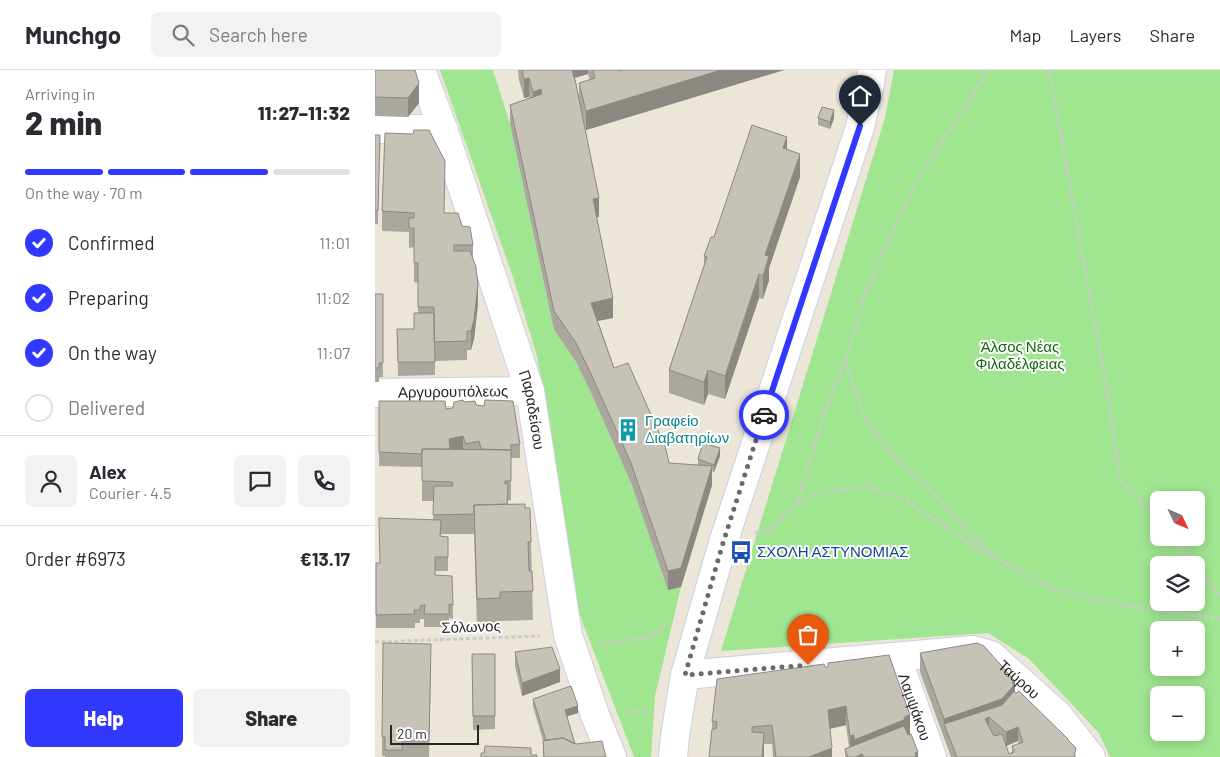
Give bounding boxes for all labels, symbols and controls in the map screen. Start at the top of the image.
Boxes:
search box [151,12,501,57]
text: Munchgo [25,20,121,49]
icon: search [169,21,197,49]
text: Search here [209,23,308,46]
text: Map [1009,24,1041,46]
text: Layers [1069,24,1122,46]
text: Share [1150,24,1195,46]
pin [839,75,881,126]
icon: home [846,82,874,110]
text: Arriving in [25,84,95,103]
text: 11:27–11:32 [258,101,350,124]
text: 2 min [25,103,102,141]
text: On the way · 70 m [25,183,142,202]
icon: check [25,229,53,257]
text: Confirmed [68,231,155,254]
text: 11:01 [319,233,350,252]
icon: check [25,284,53,312]
text: Preparing [68,286,149,309]
text: 11:02 [316,288,350,307]
park label: Άλσος Νέας Φιλαδέλφειας [975,337,1065,372]
icon: check [25,339,53,367]
text: On the way [68,341,157,364]
text: 11:07 [317,343,350,362]
street label: Παραδείσου [516,367,549,451]
street label: Αργυρουπόλεως [398,381,508,401]
courier [739,390,789,440]
text: Delivered [68,396,145,419]
icon: car [750,401,778,429]
place label: Γραφείο Διαβατηρίων [645,411,729,446]
building icon: Γραφείο Διαβατηρίων [615,417,641,443]
button: person [25,455,77,507]
button: chat [234,455,286,507]
button: phone [298,455,350,507]
text: Alex [89,460,127,483]
text: Courier · 4.5 [89,483,172,502]
north arrow [1150,491,1205,546]
map controls [1150,491,1205,741]
bus stop icon: ΣΧΟΛΗ ΑΣΤΥΝΟΜΙΑΣ [728,539,754,565]
place label: ΣΧΟΛΗ ΑΣΤΥΝΟΜΙΑΣ [757,542,908,560]
text: Order #6973 [25,547,126,570]
text: €13.17 [300,547,350,570]
button: layers [1150,556,1205,611]
pin [787,614,829,665]
street label: Σόλωνος [441,616,501,636]
icon: bag [794,621,822,649]
button: + [1150,621,1205,676]
street label: Ταύρου [995,656,1044,702]
street label: Λαμψάκου [895,671,935,743]
button: − [1150,686,1205,741]
button: Help [25,689,183,747]
button: Share [193,689,350,747]
scale bar [390,722,479,745]
text: 20 m [397,725,427,742]

